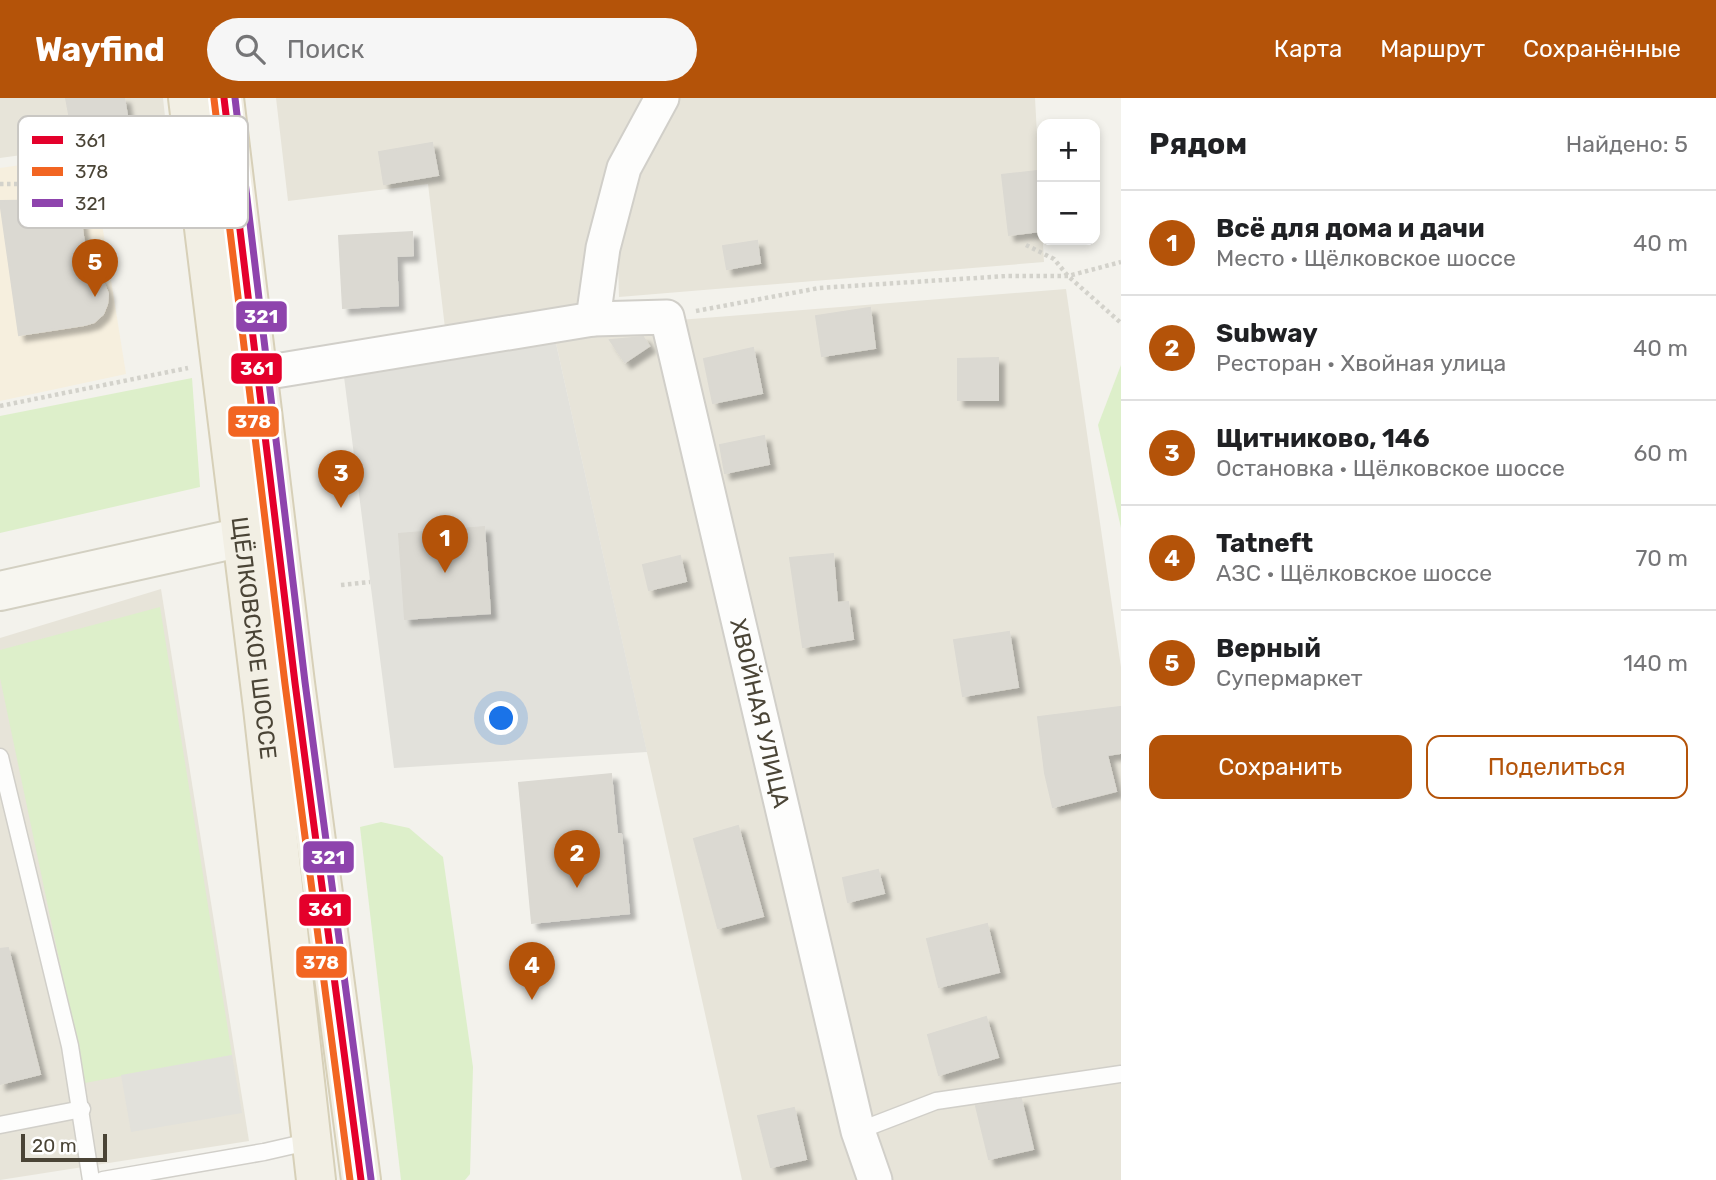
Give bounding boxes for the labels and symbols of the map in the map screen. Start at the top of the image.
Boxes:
legend [18,116,248,228]
text: 361 [75,129,106,152]
text: 378 [75,160,108,183]
text: 321 [75,192,106,215]
pin: 5 [72,239,118,297]
line badge: 321 [235,300,288,333]
text: 321 [244,305,278,328]
line badge: 361 [230,352,283,385]
text: 361 [240,357,274,380]
line badge: 378 [227,405,280,438]
text: 378 [235,410,271,433]
pin: 3 [318,450,364,508]
street label: ЩЁЛКОВСКОЕ ШОССЕ [226,515,283,761]
pin: 1 [422,515,468,573]
street label: ХВОЙНАЯ УЛИЦА [724,616,796,811]
your location [484,701,518,735]
pin: 2 [554,830,600,888]
line badge: 321 [302,840,355,874]
text: 321 [311,846,345,869]
line badge: 361 [298,893,352,927]
text: 361 [308,898,342,921]
pin: 4 [509,942,555,1000]
line badge: 378 [295,945,348,979]
text: 378 [303,951,339,974]
scale bar [21,1131,107,1163]

